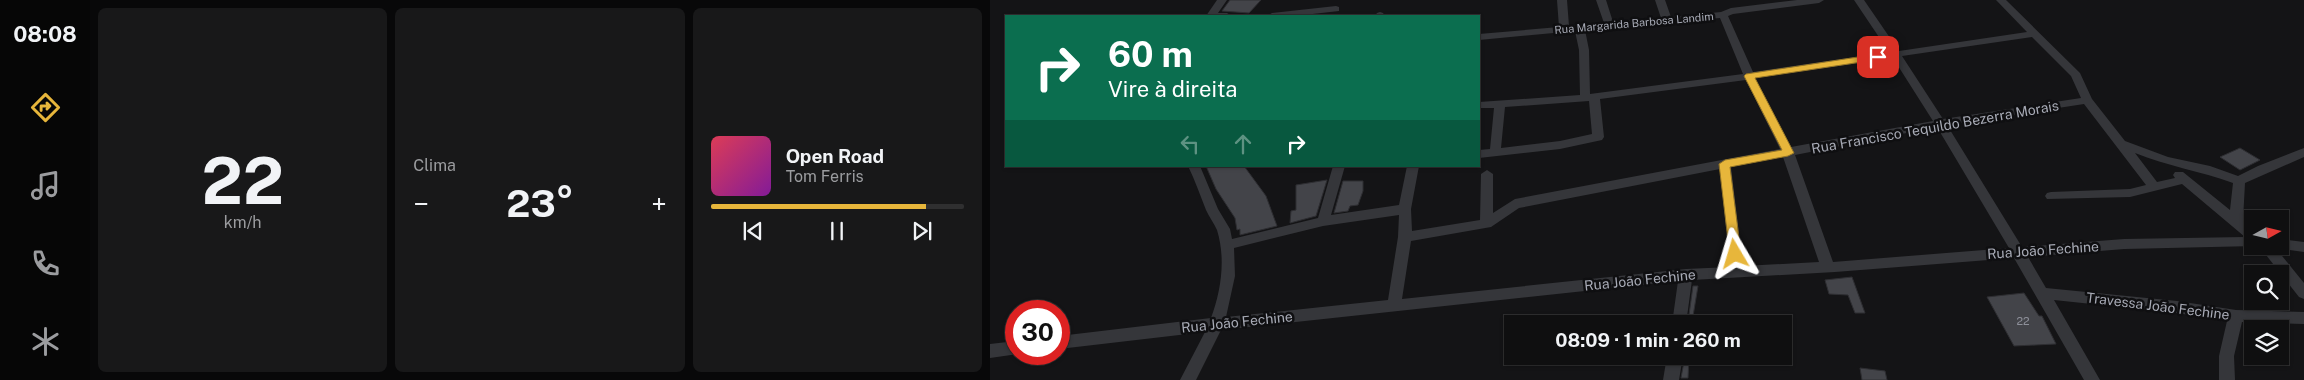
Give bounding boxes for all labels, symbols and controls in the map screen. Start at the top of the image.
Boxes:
street label: Rua Margarida Barbosa Landim [1554,10,1714,36]
text: 08:08 [13,21,77,47]
text: 60 m [1108,34,1193,75]
icon: right [1025,35,1090,100]
pin [1857,36,1899,78]
icon: arrive [1864,43,1892,71]
text: Vire à direita [1108,76,1238,102]
icon: directions [28,90,63,125]
street label: Rua Francisco Tequildo Bezerra Morais [1810,97,2060,157]
icon: left [1176,130,1204,158]
icon: ahead [1229,130,1257,158]
icon: right [1282,130,1310,158]
text: 22 [201,142,284,219]
text: Open Road [786,145,884,167]
text: Clima [413,156,456,175]
text: Tom Ferris [786,167,864,186]
icon: music [28,168,63,203]
text: 23° [506,181,574,226]
text: − [413,187,429,220]
text: + [651,187,667,220]
north arrow [2244,210,2289,255]
map controls [2244,210,2289,365]
text: km/h [224,213,261,232]
icon: previous [739,217,767,245]
icon: pause [823,217,851,245]
icon: next [908,217,936,245]
position arrow [1708,227,1760,279]
street label: Rua João Fechine [1987,238,2100,262]
icon: phone [28,246,63,281]
button: search [2244,265,2289,310]
street label: Rua João Fechine [1583,266,1697,294]
street label: Travessa João Fechine [2085,289,2231,323]
speed limit sign: 30 [1005,300,1070,365]
street label: Rua João Fechine [1180,308,1294,336]
house number: 22 [2016,315,2030,327]
button: layers [2244,320,2289,365]
icon: climate [28,324,63,359]
text: 08:09 · 1 min · 260 m [1555,329,1741,351]

